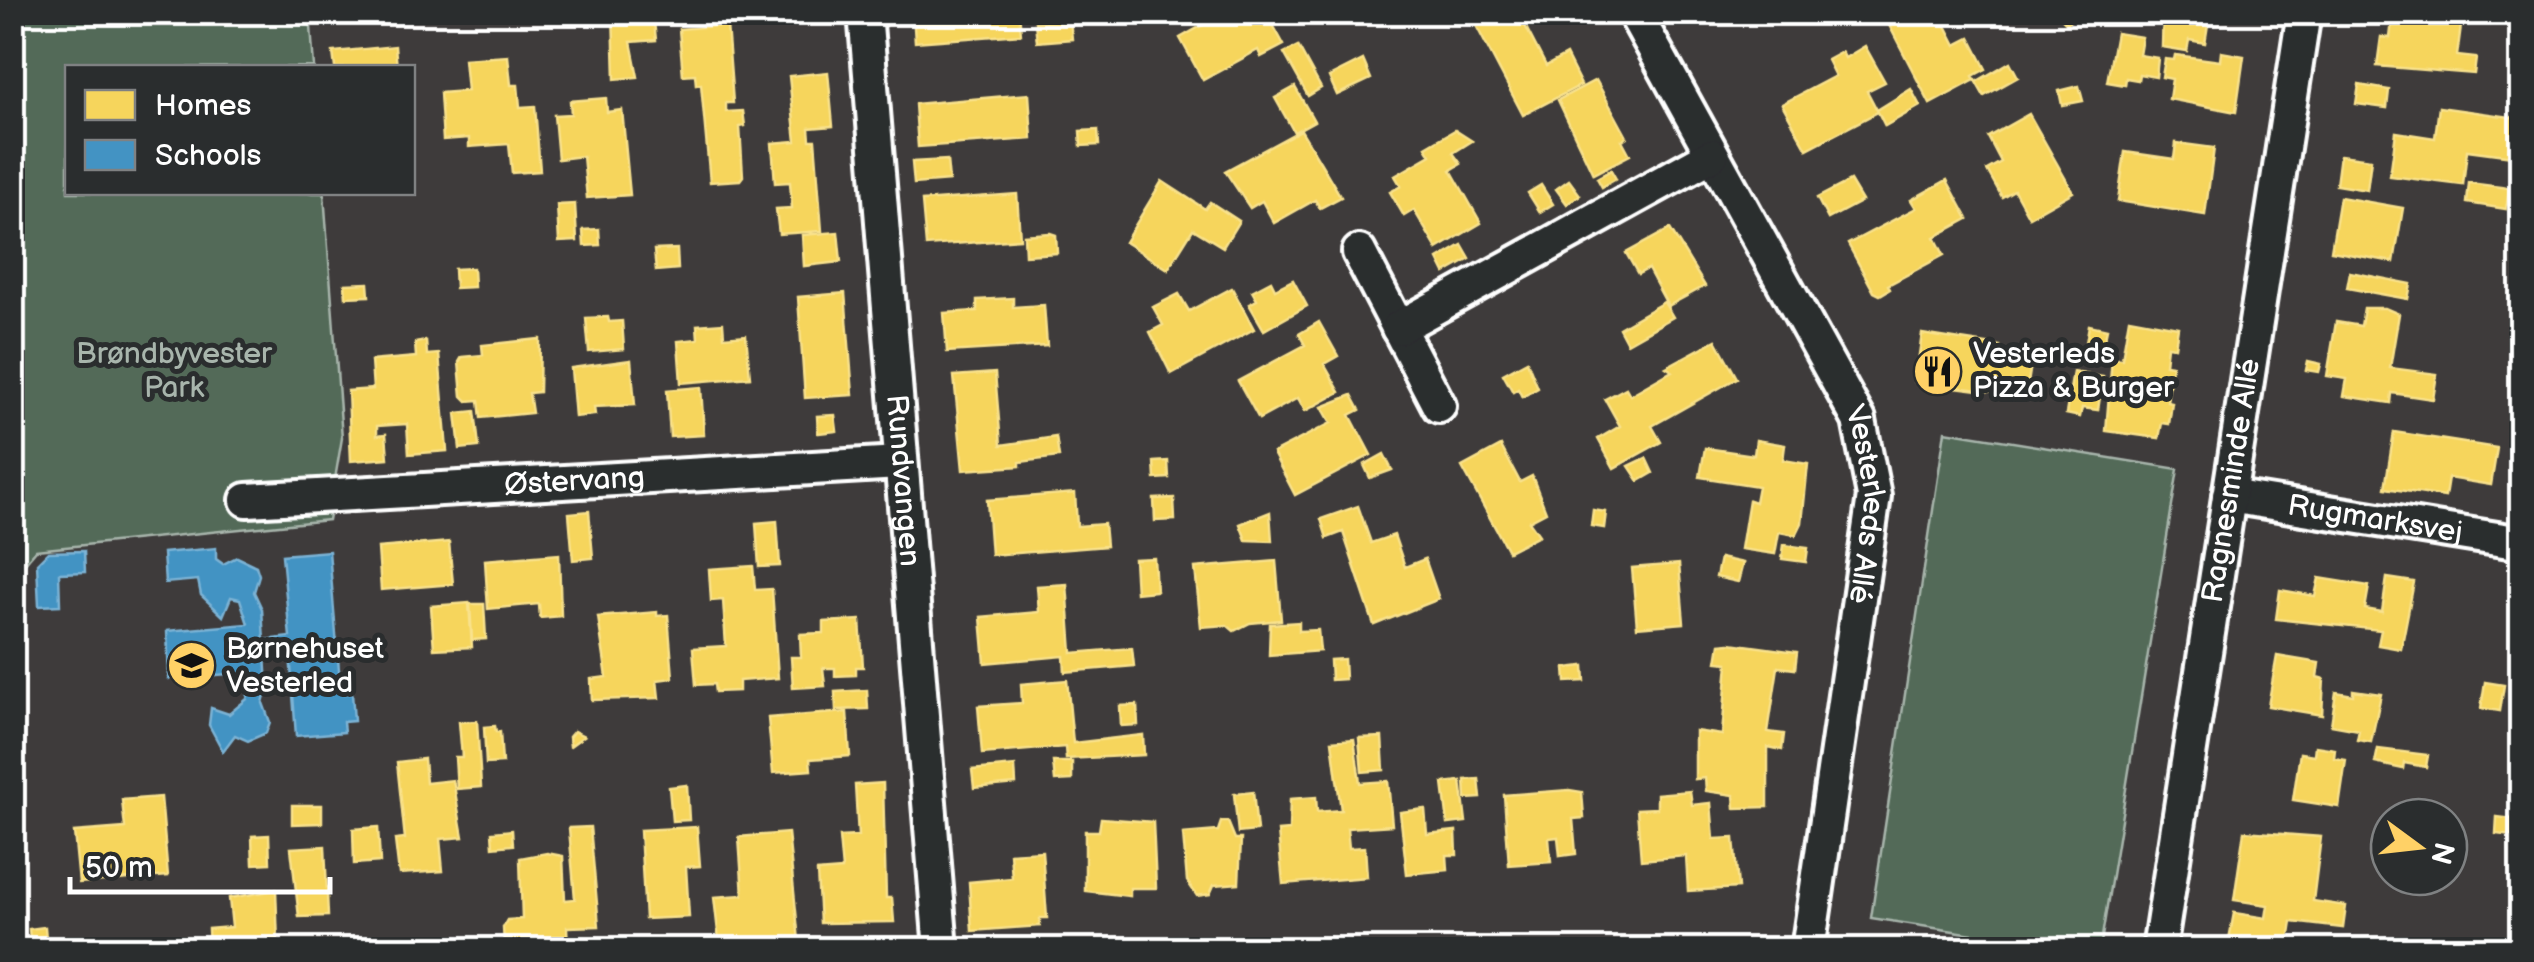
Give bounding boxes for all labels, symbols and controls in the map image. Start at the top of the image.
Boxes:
legend [65,65,415,195]
text: Homes [155,88,252,124]
text: Schools [155,138,261,174]
park label: Brøndbyvester Park [76,336,273,406]
place label: Vesterleds Pizza & Burger [1973,336,2175,406]
restaurant icon: Vesterleds Pizza & Burger [1912,345,1964,397]
street label: Ragnesminde Allé [2195,356,2268,605]
street label: Rundvangen [878,393,928,568]
street label: Vesterleds Allé [1837,399,1892,606]
street label: Østervang [503,459,646,503]
street label: Rugmarksvej [2285,488,2465,551]
place label: Børnehuset Vesterled [226,631,384,701]
school or university icon: Børnehuset Vesterled [165,640,217,692]
north arrow [2369,797,2469,897]
scale bar [70,832,330,894]
text: N [2423,839,2460,868]
text: 50 m [85,850,153,886]

